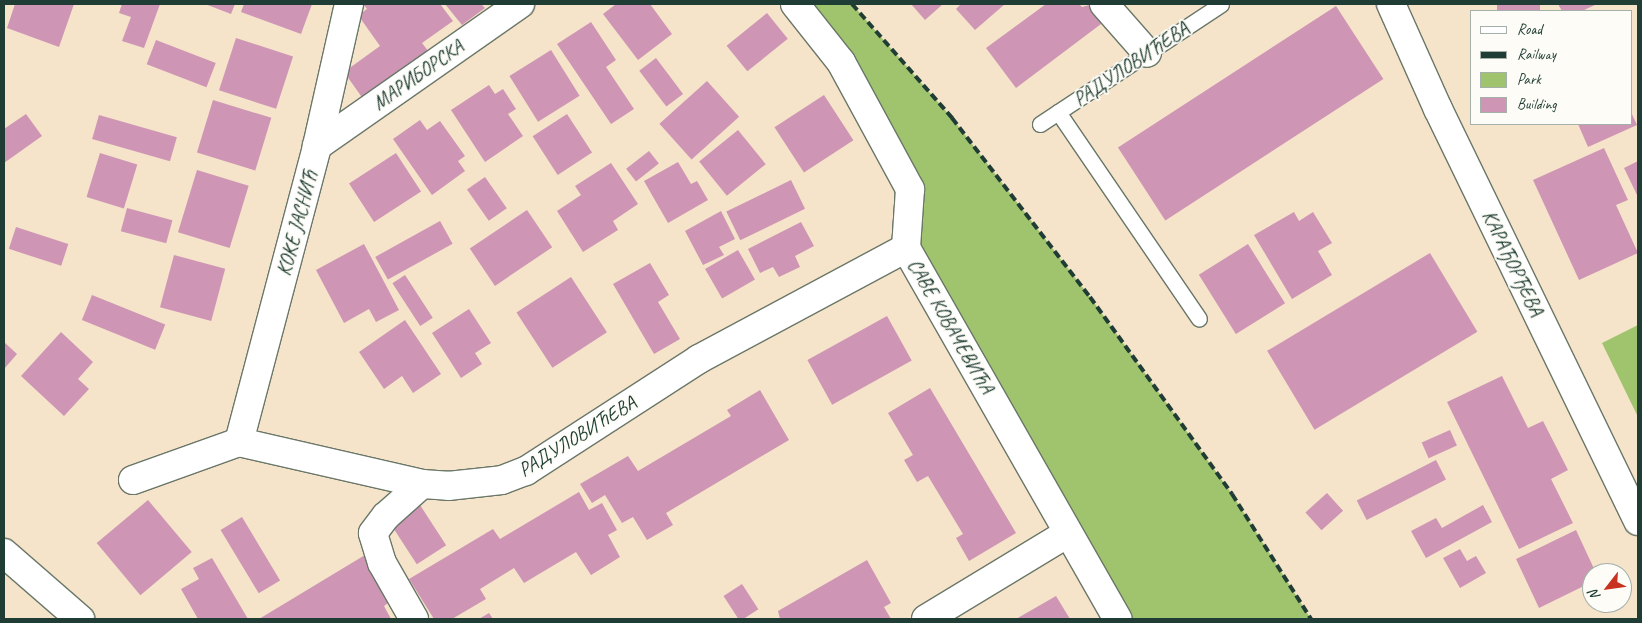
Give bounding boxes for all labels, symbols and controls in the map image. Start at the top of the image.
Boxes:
legend [1470,10,1632,125]
street label: РАДУЛОВИЋЕВА [1069,17,1193,111]
text: Road [1517,20,1542,39]
street label: МАРИБОРСКА [368,35,468,115]
text: Railway [1517,45,1556,64]
text: Park [1517,70,1541,89]
text: Building [1517,95,1556,114]
street label: КОКЕ ЈАСНИЋ [271,168,323,278]
street label: КАРАЂОРЂЕВА [1477,206,1549,320]
street label: САВЕ КОВАЧЕВИЋА [903,254,999,398]
street label: РАДУЛОВИЋЕВА [514,390,640,482]
north arrow [1582,563,1632,613]
text: N [1585,587,1604,603]

